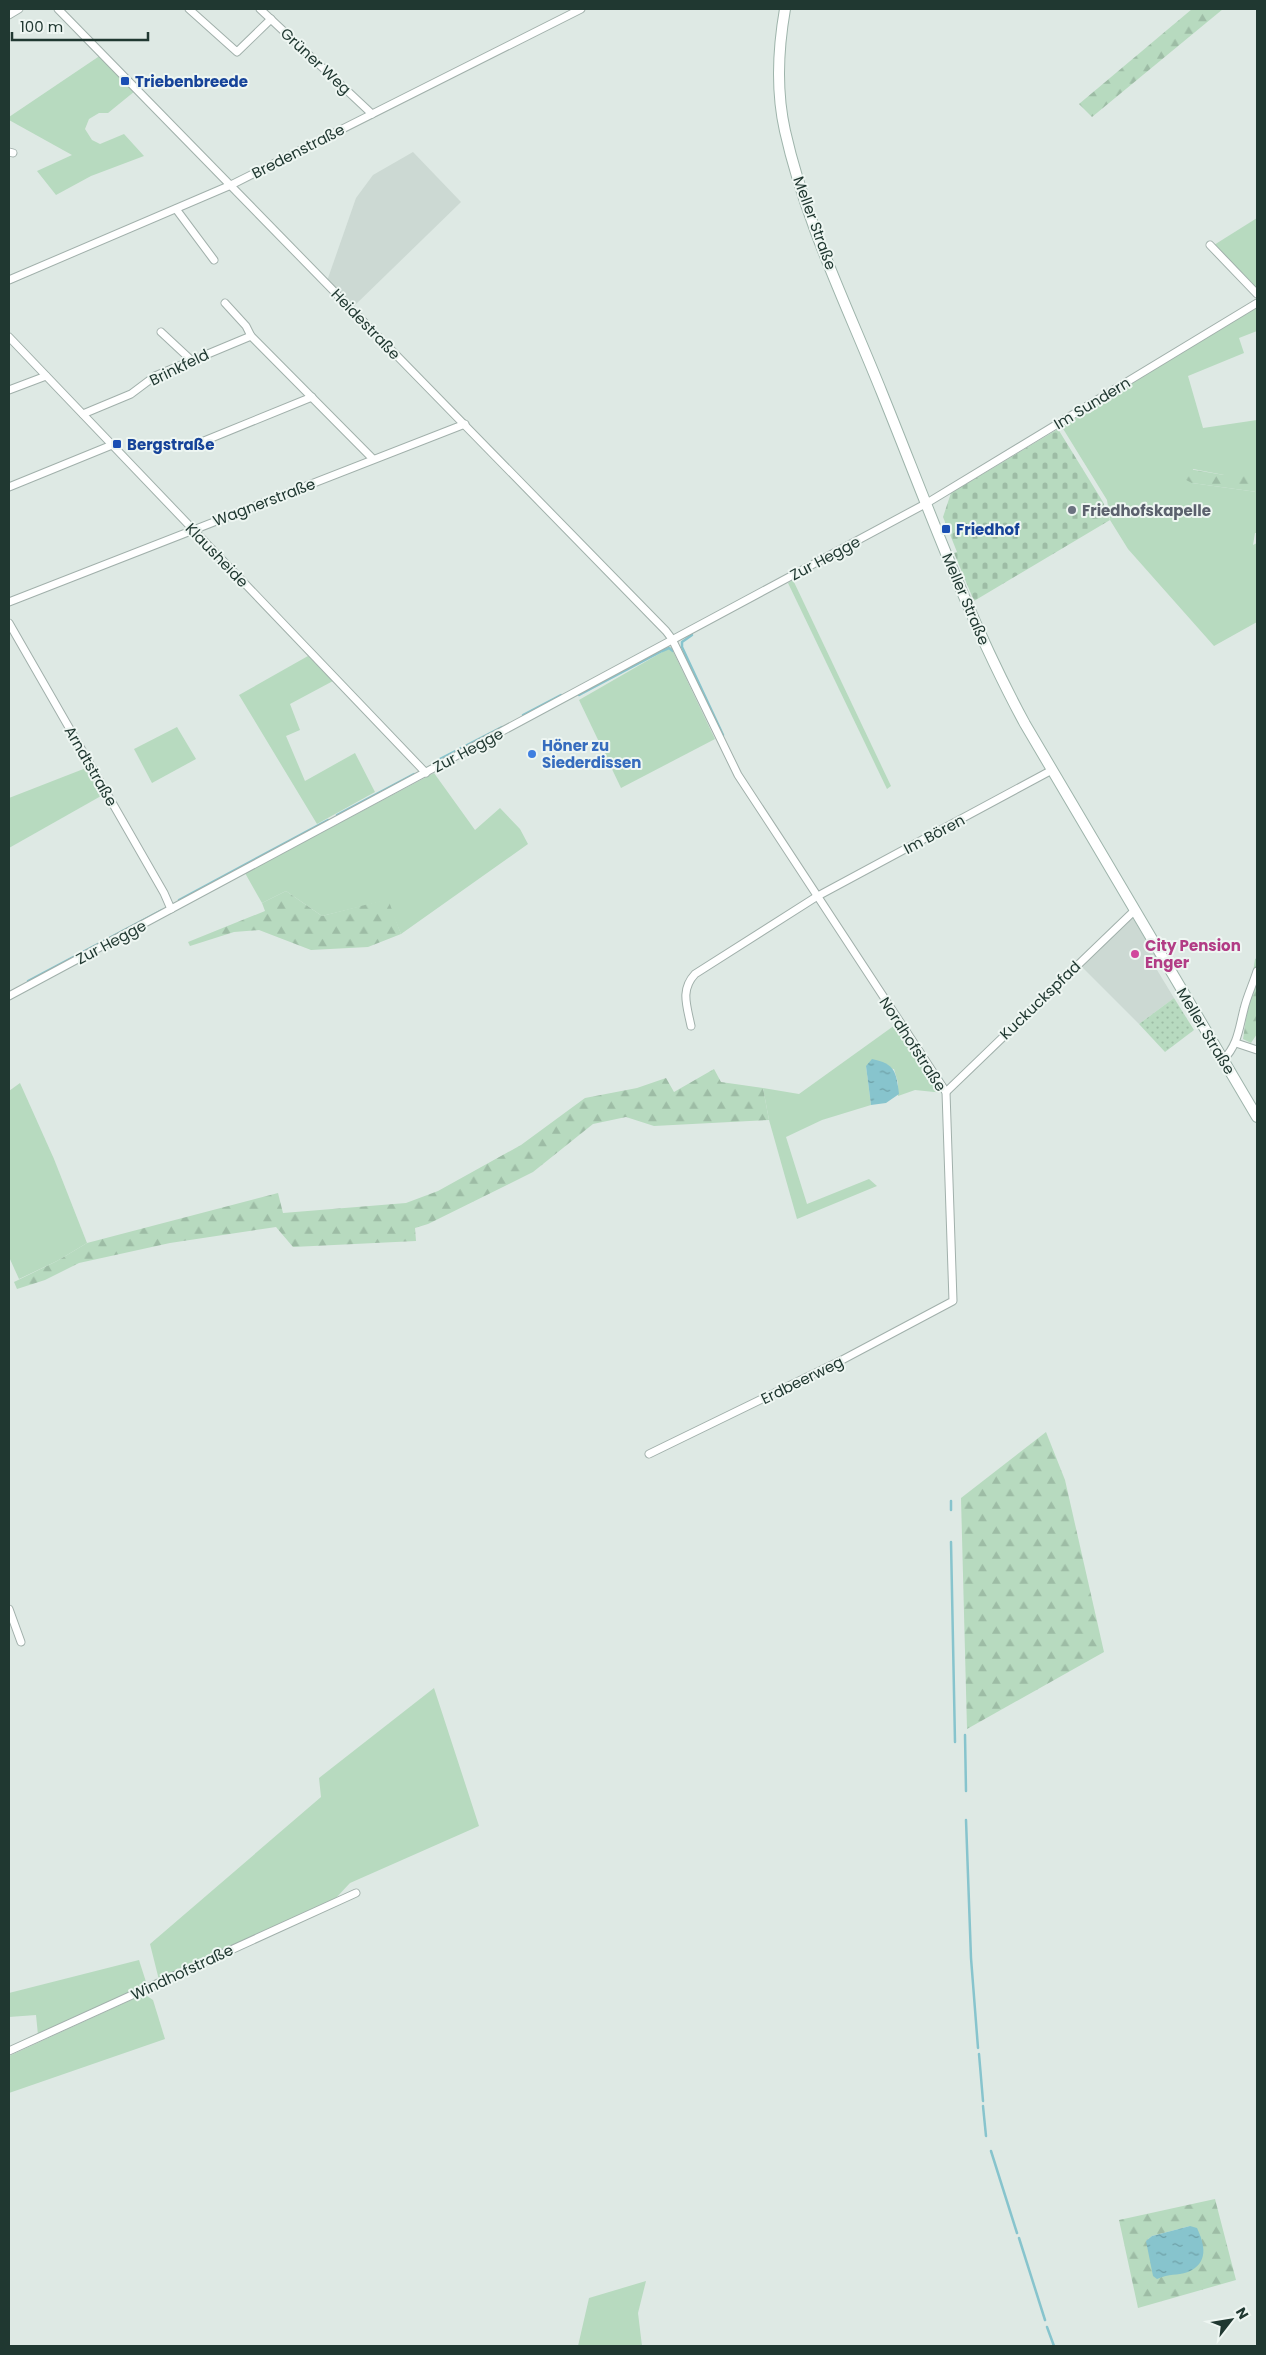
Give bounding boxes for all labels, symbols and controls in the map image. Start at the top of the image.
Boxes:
scale bar [12,10,149,42]
text: 100 m [20,16,63,37]
street label: Grüner Weg [276,23,356,99]
place label: Triebenbreede [135,71,248,92]
marker: Triebenbreede [119,75,131,87]
street label: Bredenstraße [248,119,348,183]
street label: Meller Straße [788,173,842,273]
street label: Heidestraße [327,284,405,364]
street label: Brinkfeld [146,344,212,390]
street label: Im Sundern [1050,372,1134,434]
place label: Bergstraße [127,434,214,455]
marker: Bergstraße [111,438,123,450]
street label: Wagnerstraße [210,473,318,531]
place label: Friedhofskapelle [1082,500,1211,521]
marker: Friedhofskapelle [1066,504,1078,516]
street label: Klausheide [181,518,253,592]
place label: Friedhof [956,519,1020,540]
marker: Friedhof [940,523,952,535]
street label: Zur Hegge [786,531,864,585]
street label: Meller Straße [937,550,995,648]
street label: Arndtstraße [60,722,122,810]
street label: Zur Hegge [429,723,507,777]
place label: Höner zu Siederdissen [542,735,641,773]
marker: Höner zu Siederdissen [526,748,538,760]
street label: Im Bören [900,809,968,859]
street label: Zur Hegge [72,915,150,969]
place label: City Pension Enger [1145,935,1241,973]
marker: City Pension Enger [1129,948,1141,960]
street label: Kuckuckspfad [995,956,1085,1044]
street label: Meller Straße [1172,984,1240,1078]
street label: Nordhofstraße [875,993,951,1095]
street label: Erdbeerweg [757,1351,847,1409]
street label: Windhofstraße [127,1939,237,2005]
north arrow [1206,2295,1256,2345]
text: N [1231,2304,1253,2323]

